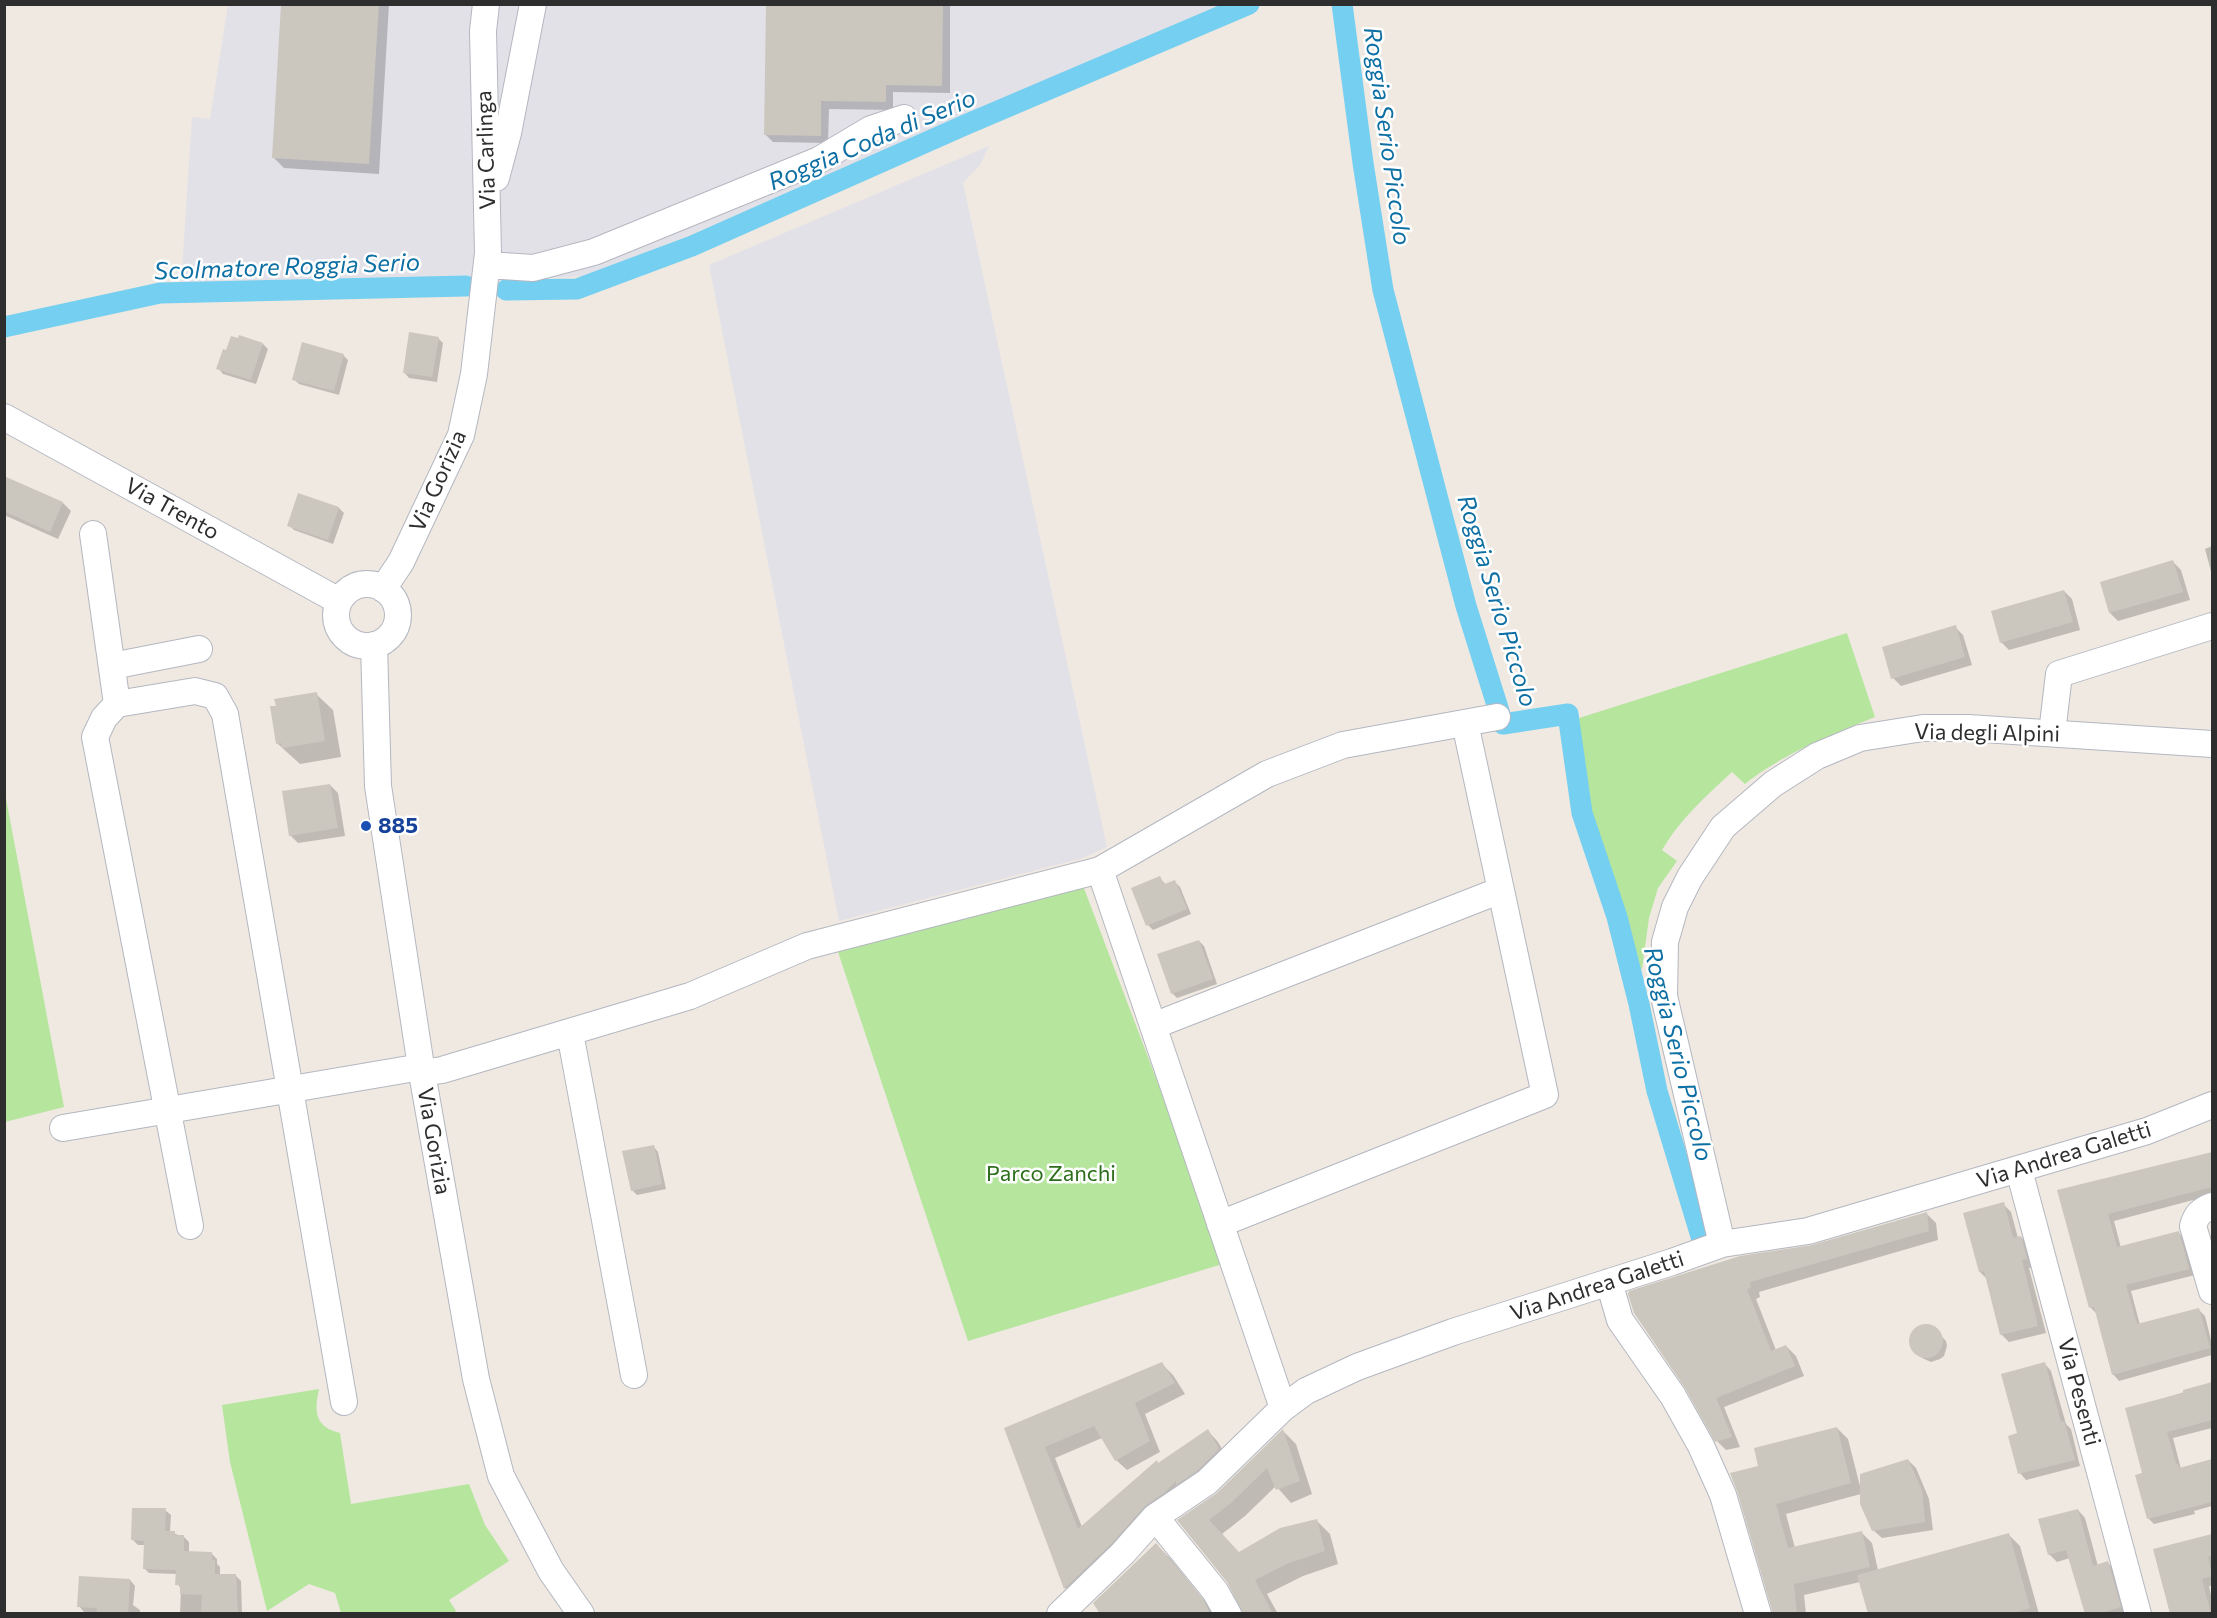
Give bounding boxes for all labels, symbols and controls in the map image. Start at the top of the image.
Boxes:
water label: Roggia Serio Piccolo [1357,25,1417,247]
water label: Roggia Coda di Serio [764,83,980,197]
street label: Via Carlinga [471,90,501,210]
water label: Scolmatore Roggia Serio [154,248,420,286]
street label: Via Gorizia [404,426,472,536]
street label: Via Trento [120,472,224,546]
water label: Roggia Serio Piccolo [1451,492,1543,710]
street label: Via degli Alpini [1914,719,2060,747]
place label: 885 [378,813,418,839]
marker: 885 [359,819,373,833]
water label: Roggia Serio Piccolo [1637,944,1719,1164]
street label: Via Gorizia [412,1085,456,1197]
street label: Via Andrea Galetti [1974,1116,2154,1194]
park label: Parco Zanchi [986,1161,1116,1187]
street label: Via Andrea Galetti [1507,1245,1687,1327]
street label: Via Pesenti [2052,1335,2106,1449]

